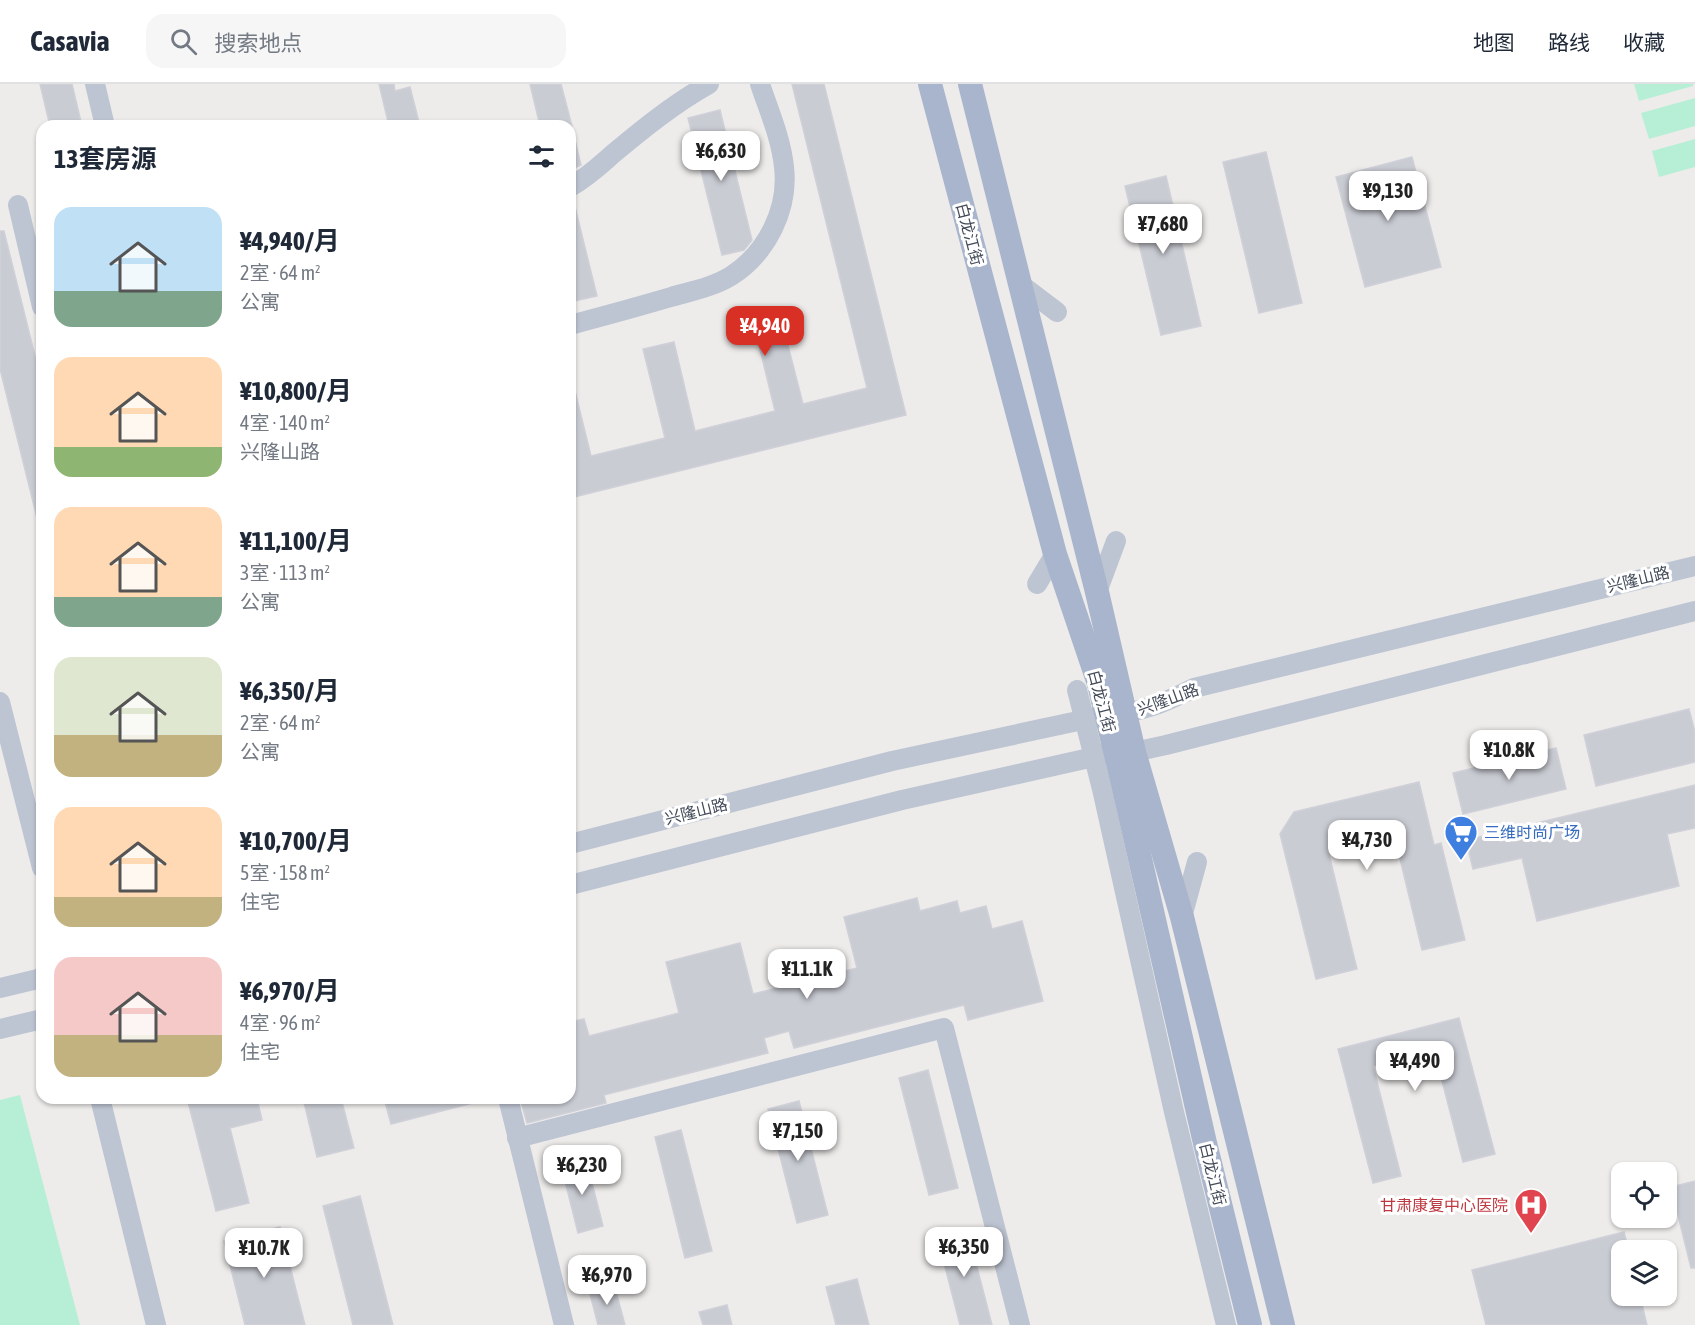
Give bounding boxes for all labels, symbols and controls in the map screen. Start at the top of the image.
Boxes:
search box [146,14,566,68]
text: Casavia [30,25,110,57]
icon: search [167,25,200,58]
text: 搜索地点 [215,30,303,56]
text: 地图 [1473,30,1515,54]
text: 路线 [1548,30,1590,54]
text: 收藏 [1623,30,1665,54]
pin: ¥6,630 [672,131,770,182]
text: ¥6,630 [696,139,746,162]
icon: filters [525,140,558,173]
text: 13套房源 [54,144,156,174]
pin: ¥9,130 [1339,171,1437,222]
text: ¥9,130 [1363,179,1413,202]
street label: 白龙江街 [953,201,987,267]
pin: ¥7,680 [1114,204,1212,255]
text: ¥7,680 [1138,212,1188,235]
text: ¥4,940/月 [240,226,340,256]
icon: home [102,231,174,303]
text: 2室 · 64 m² [240,261,321,284]
text: 公寓 [240,290,280,313]
pin: ¥4,940 [716,306,814,357]
text: ¥4,940 [740,314,790,337]
text: ¥10,800/月 [240,376,352,406]
icon: home [102,381,174,453]
text: 4室 · 140 m² [240,411,330,434]
text: 兴隆山路 [240,440,320,463]
text: ¥11,100/月 [240,526,352,556]
icon: home [102,531,174,603]
text: 3室 · 113 m² [240,561,330,584]
street label: 兴隆山路 [1605,563,1671,595]
text: 公寓 [240,590,280,613]
street label: 白龙江街 [1085,668,1119,734]
text: ¥6,350/月 [240,676,340,706]
street label: 兴隆山路 [1135,680,1201,718]
icon: home [102,681,174,753]
text: 2室 · 64 m² [240,711,321,734]
pin: ¥10.8K [1460,730,1558,781]
text: ¥10.8K [1484,738,1534,761]
text: 公寓 [240,740,280,763]
street label: 兴隆山路 [663,795,729,827]
supermarket icon: 三维时尚广场 [1443,814,1479,861]
pin: ¥4,730 [1318,820,1416,871]
place label: 三维时尚广场 [1484,823,1580,841]
text: ¥10,700/月 [240,826,352,856]
text: ¥4,730 [1342,828,1392,851]
icon: home [102,831,174,903]
text: 5室 · 158 m² [240,861,330,884]
text: 住宅 [240,890,280,913]
pin: ¥11.1K [758,949,856,1000]
text: ¥11.1K [782,957,832,980]
text: ¥6,970/月 [240,976,340,1006]
icon: home [102,981,174,1053]
text: 4室 · 96 m² [240,1011,321,1034]
text: 住宅 [240,1040,280,1063]
pin: ¥4,490 [1366,1041,1464,1092]
text: ¥4,490 [1390,1049,1440,1072]
pin: ¥7,150 [749,1111,847,1162]
text: ¥7,150 [773,1119,823,1142]
street label: 白龙江街 [1197,1141,1229,1207]
pin: ¥6,230 [533,1145,631,1196]
text: ¥6,230 [557,1153,607,1176]
map controls [1611,1162,1677,1306]
button: locate [1611,1162,1677,1228]
hospital icon: 甘肃康复中心医院 [1513,1187,1549,1234]
place label: 甘肃康复中心医院 [1380,1196,1508,1214]
pin: ¥6,350 [915,1227,1013,1278]
pin: ¥10.7K [215,1228,313,1279]
text: ¥6,350 [939,1235,989,1258]
text: ¥10.7K [239,1236,289,1259]
button: layers [1611,1240,1677,1306]
pin: ¥6,970 [558,1255,656,1306]
text: ¥6,970 [582,1263,632,1286]

